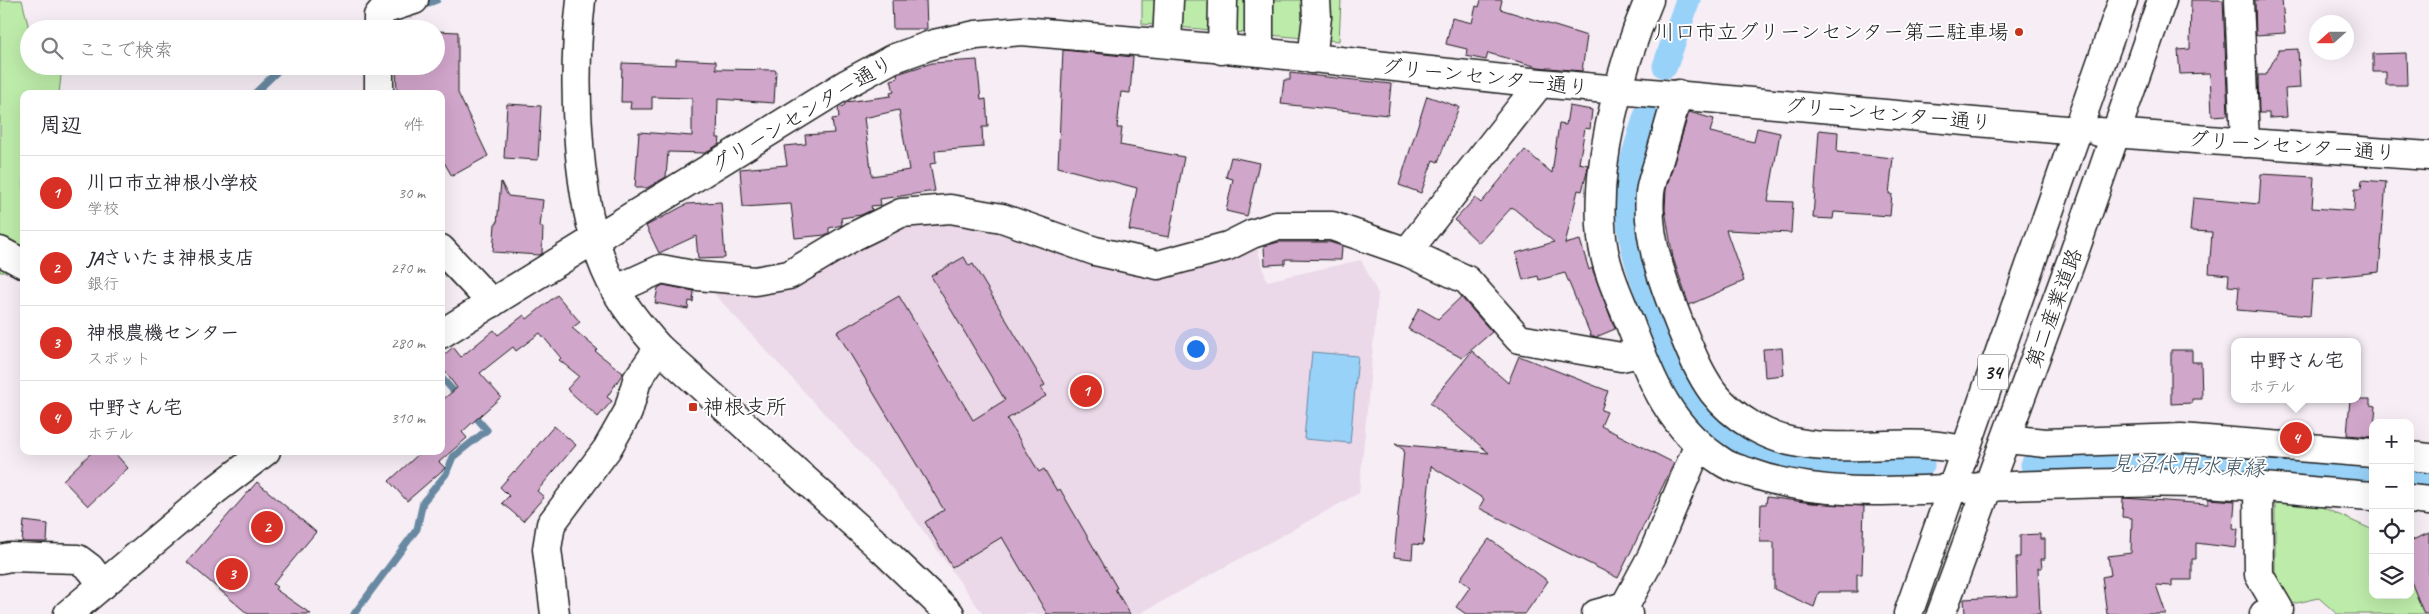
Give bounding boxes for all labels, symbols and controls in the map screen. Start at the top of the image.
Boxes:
north arrow [2309,15,2354,60]
place label: 川口市立グリーンセンター第二駐車場 [1654,19,2009,45]
search box [20,20,445,75]
marker: 川口市立グリーンセンター第二駐車場 [2013,26,2025,38]
icon: search [38,34,66,62]
text: ここで検索 [78,38,173,62]
street label: グリーンセンター通り [706,49,898,179]
street label: グリーンセンター通り [1380,53,1590,101]
street label: グリーンセンター通り [1783,92,1993,136]
text: 周辺 [40,112,82,138]
text: 4件 [402,115,425,135]
street label: グリーンセンター通り [2187,126,2397,166]
text: 川口市立神根小学校 [87,171,258,195]
text: 1 [52,183,60,203]
text: 30 m [398,183,425,203]
text: 学校 [87,199,119,219]
street label: 第二産業道路 [2020,244,2088,372]
text: JAさいたま神根支店 [87,246,254,270]
text: 2 [52,258,60,278]
text: 270 m [391,258,425,278]
text: 銀行 [87,274,119,294]
text: 神根農機センター [87,321,239,345]
text: 3 [52,333,60,353]
text: 280 m [391,333,425,353]
your location [1183,336,1209,362]
popup [2231,338,2361,403]
text: スポット [87,349,151,369]
text: 中野さん宅 [2248,349,2344,373]
road number: 34 [1978,354,2008,390]
pin: 1 [1070,372,1102,410]
text: ホテル [2248,377,2296,397]
place label: 神根支所 [703,394,787,420]
text: 中野さん宅 [87,396,182,420]
marker: 神根支所 [687,401,699,413]
text: 4 [52,408,60,428]
text: 310 m [391,408,425,428]
pin: 4 [2280,419,2312,457]
map controls [2369,419,2414,599]
button: + [2369,419,2414,464]
text: ホテル [87,424,134,444]
water label: 見沼代用水東縁 [2111,449,2267,483]
button: − [2369,464,2414,509]
pin: 2 [251,508,283,546]
button: locate [2369,509,2414,554]
button: layers [2369,554,2414,599]
pin: 3 [216,555,248,593]

